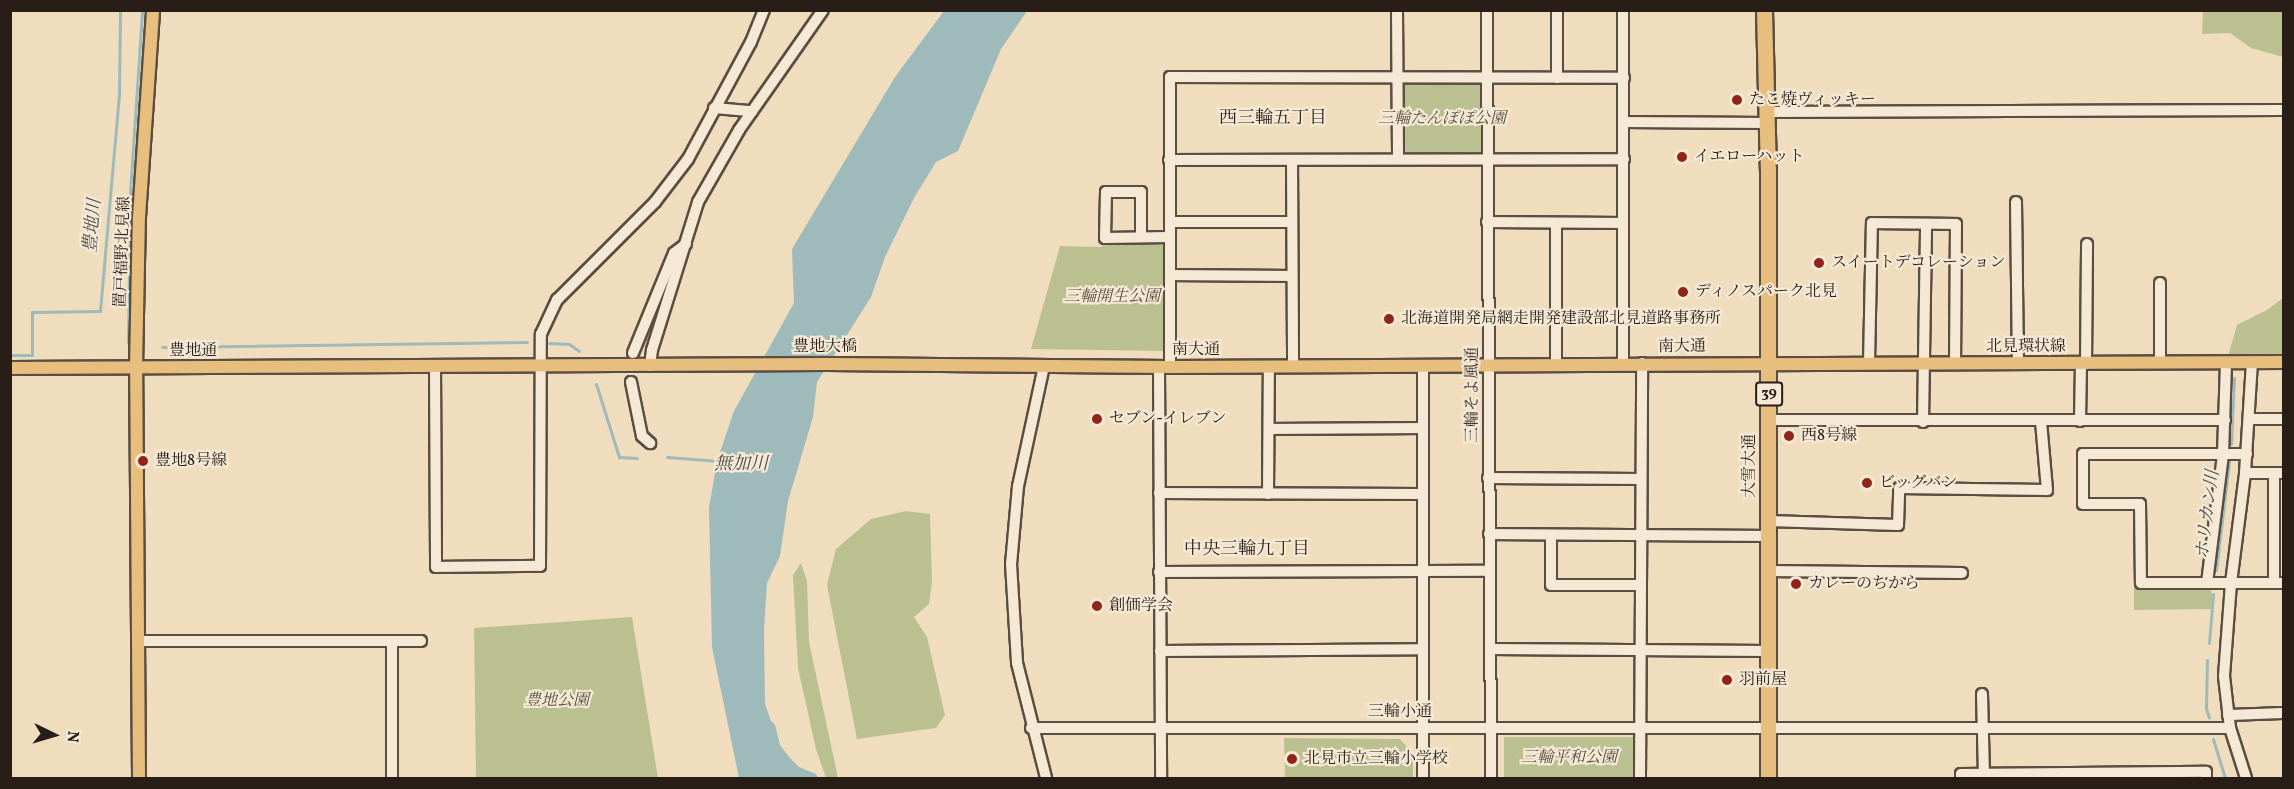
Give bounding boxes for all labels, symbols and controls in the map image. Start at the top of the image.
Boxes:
place label: たこ焼ヴィッキー [1749,90,1877,110]
marker: たこ焼ヴィッキー [1730,93,1744,107]
district label: 西三輪五丁目 [1219,108,1327,130]
park label: 三輪たんぽぽ公園 [1378,109,1506,129]
place label: イエローハット [1694,147,1806,167]
marker: イエローハット [1675,150,1689,164]
street label: 置戸福野北見線 [111,196,135,308]
water label: 豊地川 [81,198,107,254]
place label: スイートデコレーション [1831,253,2007,273]
marker: スイートデコレーション [1812,256,1826,270]
place label: ディノスパーク北見 [1695,282,1839,302]
marker: ディノスパーク北見 [1676,285,1690,299]
park label: 三輪開生公園 [1064,287,1160,307]
place label: 北海道開発局網走開発建設部北見道路事務所 [1401,309,1721,329]
marker: 北海道開発局網走開発建設部北見道路事務所 [1382,312,1396,326]
street label: 豊地大橋 [793,337,857,357]
street label: 南大通 [1658,337,1706,357]
street label: 北見環状線 [1986,337,2066,357]
street label: 南大通 [1172,340,1220,360]
street label: 豊地通 [169,341,217,361]
street label: 三輪そよ風通 [1463,347,1483,443]
road number: 39 [1754,382,1784,406]
place label: セブン-イレブン [1109,409,1228,429]
marker: セブン-イレブン [1090,412,1104,426]
place label: 西8号線 [1801,426,1857,446]
marker: 西8号線 [1782,429,1796,443]
street label: 大雪大通 [1740,434,1760,498]
place label: 豊地8号線 [155,451,227,471]
marker: 豊地8号線 [136,454,150,468]
water label: 無加川 [714,454,768,476]
water label: ホリカン川 [2193,469,2225,561]
place label: ビッグバン [1879,473,1959,493]
marker: ビッグバン [1860,476,1874,490]
district label: 中央三輪九丁目 [1184,539,1310,561]
place label: カレーのちから [1808,574,1920,594]
marker: カレーのちから [1789,577,1803,591]
place label: 創価学会 [1109,596,1173,616]
marker: 創価学会 [1090,599,1104,613]
place label: 羽前屋 [1739,670,1787,690]
marker: 羽前屋 [1720,673,1734,687]
park label: 豊地公園 [525,691,589,711]
street label: 三輪小通 [1368,702,1432,722]
north arrow [24,705,84,765]
text: N [60,730,83,743]
park label: 三輪平和公園 [1521,748,1617,768]
place label: 北見市立三輪小学校 [1304,749,1448,769]
marker: 北見市立三輪小学校 [1285,752,1299,766]

